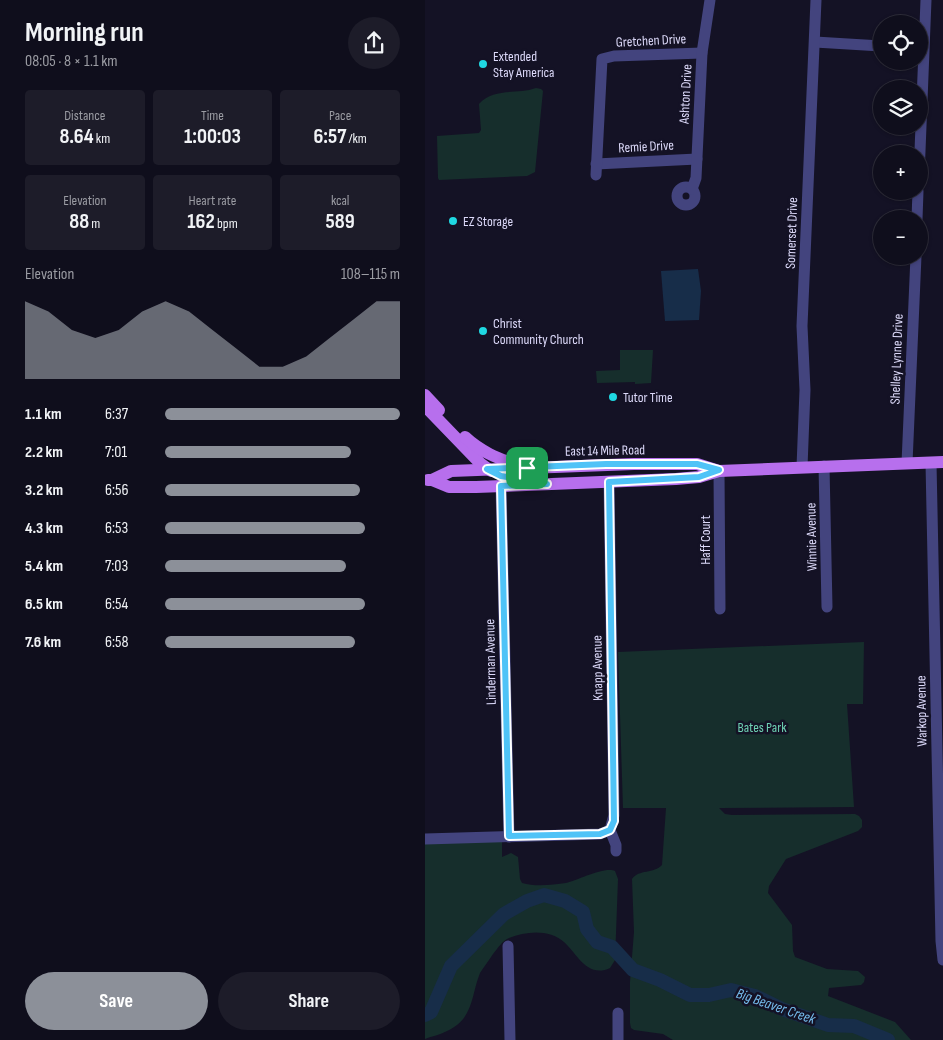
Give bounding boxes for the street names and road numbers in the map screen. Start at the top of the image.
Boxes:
street label: Gretchen Drive [615,30,687,51]
street label: Ashton Drive [675,64,696,125]
street label: Remie Drive [618,137,674,156]
street label: Somerset Drive [782,197,801,269]
street label: Shelley Lynne Drive [886,313,907,405]
street label: East 14 Mile Road [565,441,645,460]
street label: Winnie Avenue [802,503,821,571]
street label: Haff Court [697,515,714,565]
street label: Linderman Avenue [481,619,500,705]
street label: Knapp Avenue [588,635,607,701]
street label: Warkop Avenue [912,675,931,747]

